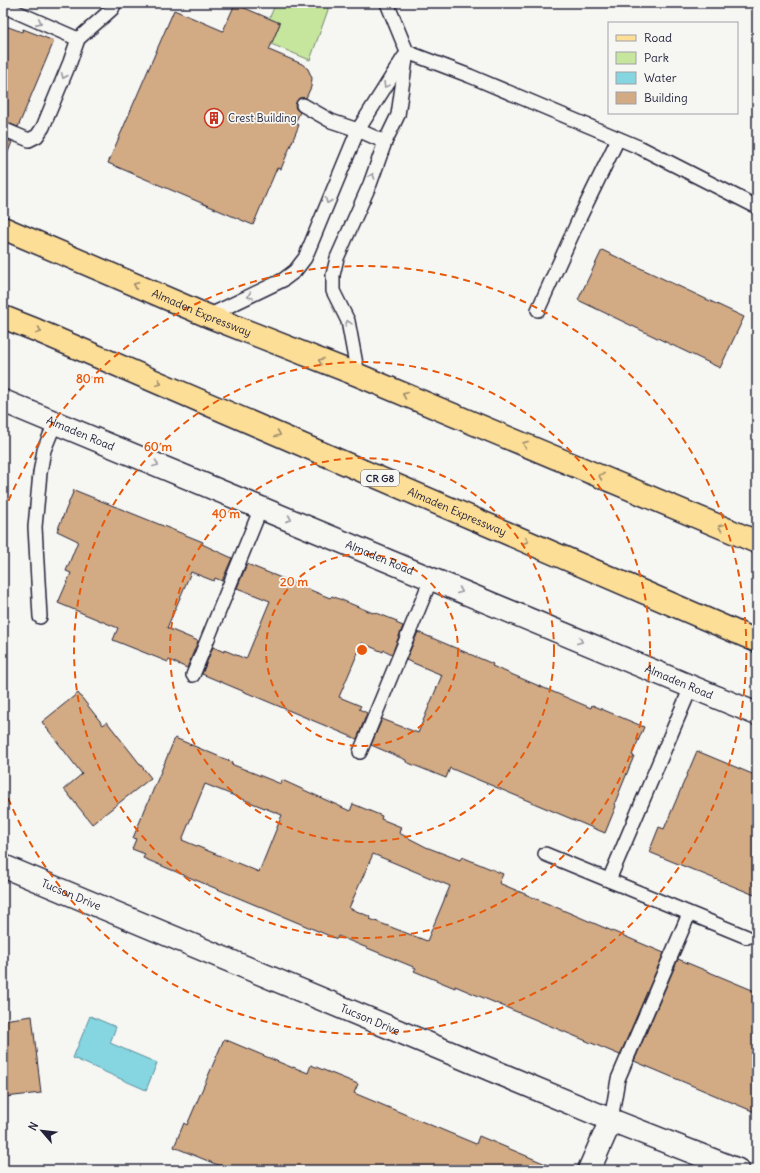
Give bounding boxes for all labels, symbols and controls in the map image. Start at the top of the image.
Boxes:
one-way arrow [34,17,42,25]
legend [608,22,738,114]
text: Road [644,30,672,45]
text: Park [644,50,669,65]
text: Water [644,70,677,85]
one-way arrow [61,72,69,79]
one-way arrow [384,81,391,88]
text: Building [644,90,688,105]
building icon: Crest Building [203,107,225,129]
place label: Crest Building [228,111,297,125]
one-way arrow [368,173,376,180]
one-way arrow [325,197,333,204]
one-way arrow [133,282,141,290]
street label: Almaden Expressway [150,286,253,339]
one-way arrow [246,291,254,299]
one-way arrow [344,320,353,327]
one-way arrow [36,327,43,335]
one-way arrow [318,357,325,365]
text: 80 m [76,371,105,386]
one-way arrow [155,378,162,386]
one-way arrow [402,391,409,399]
street label: Almaden Road [44,413,117,454]
one-way arrow [274,429,281,437]
text: 60 m [144,439,173,454]
one-way arrow [522,441,529,449]
one-way arrow [152,460,159,468]
road number: CR G8 [361,470,399,486]
one-way arrow [598,473,605,481]
street label: Almaden Expressway [406,484,509,539]
text: 40 m [212,506,241,521]
one-way arrow [285,515,292,523]
one-way arrow [718,524,726,532]
one-way arrow [522,536,529,544]
street label: Almaden Road [344,537,417,578]
text: 20 m [280,574,308,589]
one-way arrow [456,586,464,594]
one-way arrow [577,636,584,644]
centre of rings [355,643,369,657]
street label: Almaden Road [643,661,716,702]
street label: Tucson Drive [39,876,103,913]
street label: Tucson Drive [338,1001,402,1038]
north arrow [22,1111,62,1151]
text: N [25,1120,41,1133]

